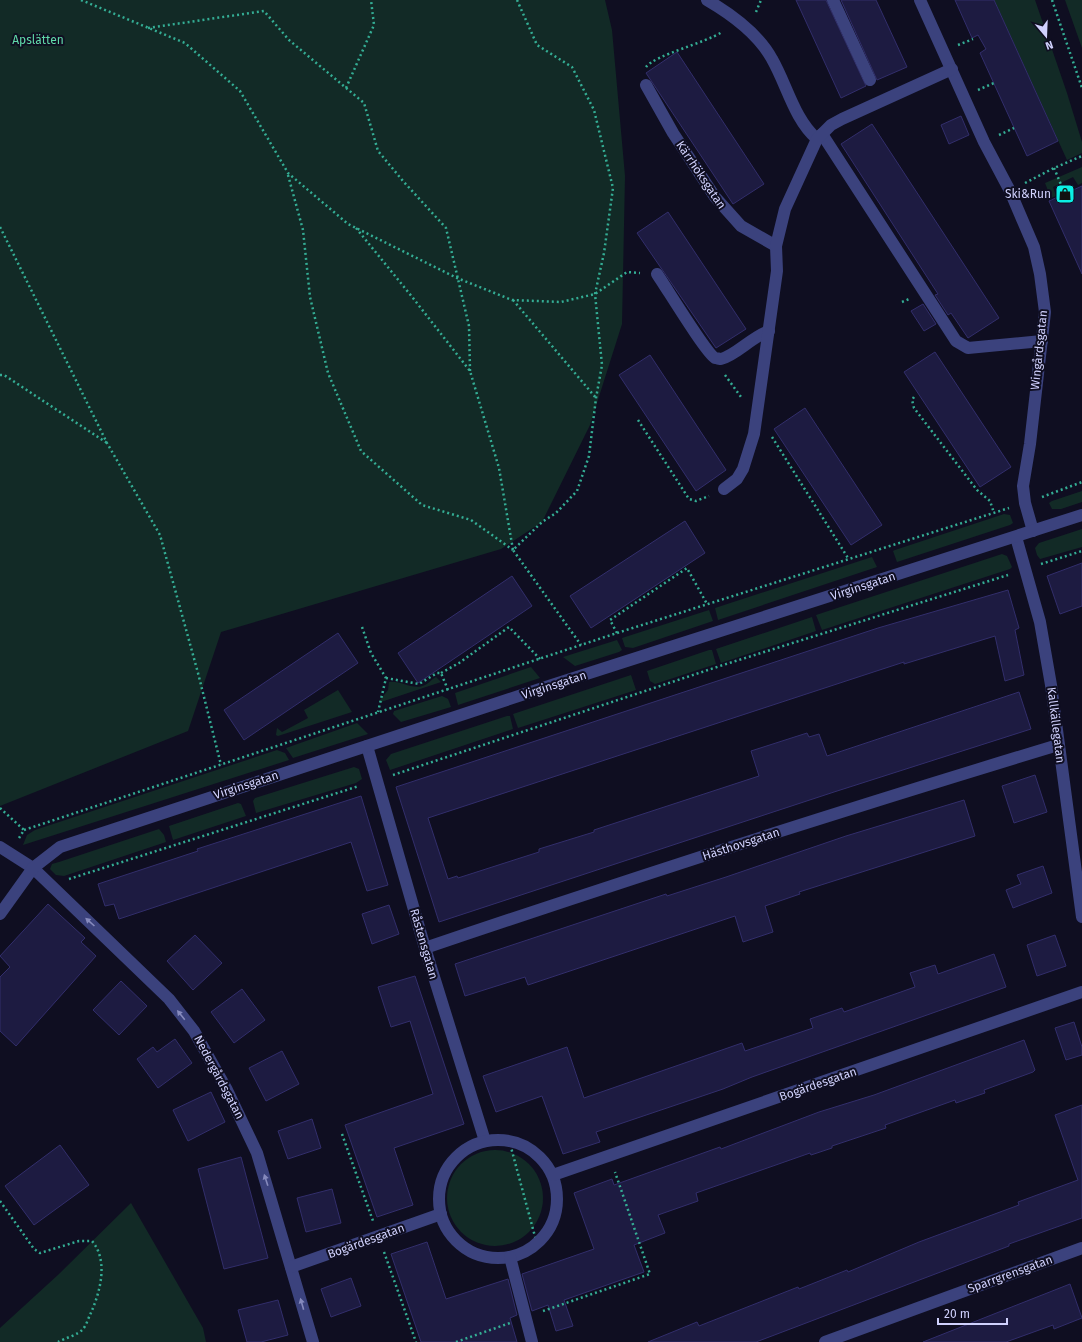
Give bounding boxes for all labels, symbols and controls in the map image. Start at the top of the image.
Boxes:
north arrow [1026,16,1066,56]
park label: Apslätten [12,33,64,47]
text: N [1044,38,1055,52]
street label: Kärrhöksgatan [673,138,729,212]
shop icon: Ski&Run [1054,183,1076,205]
place label: Ski&Run [1005,187,1051,201]
street label: Wingårdsgatan [1028,309,1050,391]
street label: Virginsgatan [829,569,897,603]
street label: Virginsgatan [520,668,588,702]
street label: Kallkällegatan [1044,686,1068,764]
street label: Virginsgatan [212,768,280,802]
street label: Hästhovsgatan [701,825,781,863]
street label: Råstensgatan [407,907,441,981]
one-way arrow [85,918,95,927]
one-way arrow [177,1009,186,1020]
street label: Nedergårdsgatan [191,1033,247,1121]
street label: Bogärdesgatan [778,1064,858,1104]
one-way arrow [262,1173,268,1185]
street label: Bogärdesgatan [326,1221,406,1261]
street label: Sparrgrensgatan [966,1252,1054,1296]
one-way arrow [299,1298,305,1310]
scale bar [938,1300,1007,1326]
text: 20 m [944,1307,970,1321]

